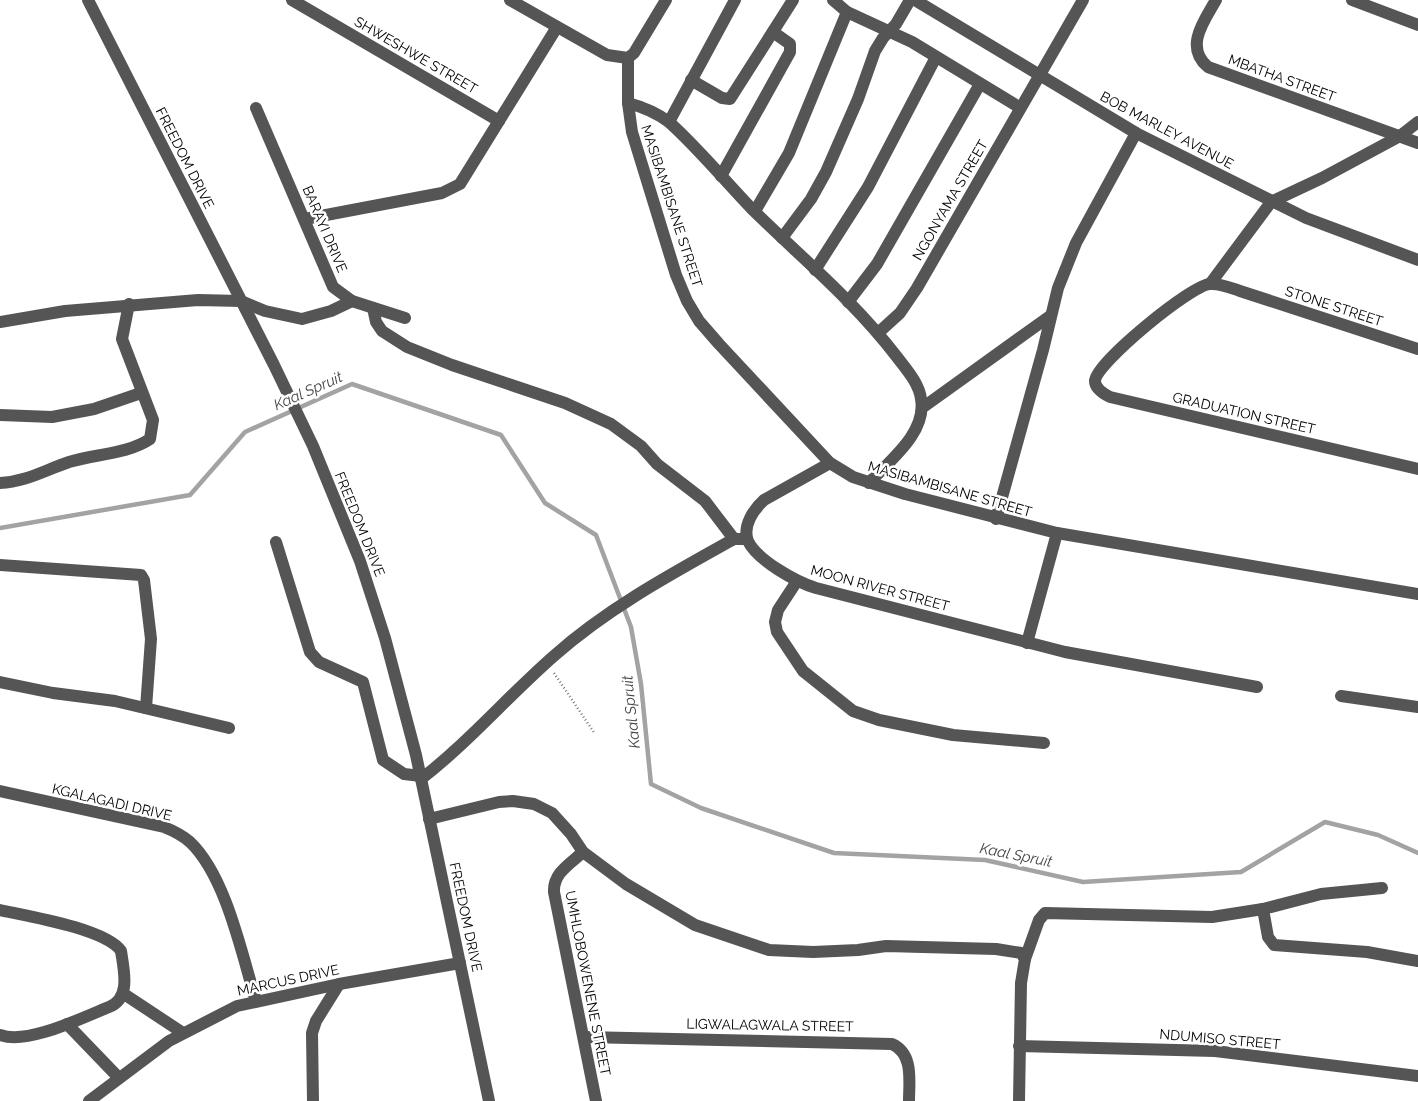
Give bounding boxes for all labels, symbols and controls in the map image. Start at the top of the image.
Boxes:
street label: SHWESHWE STREET [352,13,481,97]
street label: MBATHA STREET [1226,51,1338,105]
street label: BOB MARLEY AVENUE [1098,88,1236,172]
street label: FREEDOM DRIVE [153,105,217,211]
street label: MASIBAMBISANE STREET [638,123,706,290]
street label: NGONYAMA STREET [909,137,991,263]
street label: BARAYI DRIVE [299,183,351,275]
street label: STONE STREET [1283,283,1385,329]
water label: Kaal Spruit [271,368,345,414]
street label: GRADUATION STREET [1171,389,1317,437]
street label: MASIBAMBISANE STREET [866,458,1034,520]
street label: FREEDOM DRIVE [332,469,388,579]
street label: MOON RIVER STREET [809,562,951,614]
water label: Kaal Spruit [618,674,644,749]
street label: KGALAGADI DRIVE [51,780,173,824]
water label: Kaal Spruit [978,839,1054,871]
street label: FREEDOM DRIVE [447,861,485,973]
street label: UMHLOBOWENENE STREET [562,889,614,1077]
street label: MARCUS DRIVE [236,961,340,999]
street label: LIGWALAGWALA STREET [686,1016,854,1034]
street label: NDUMISO STREET [1159,1026,1282,1052]

